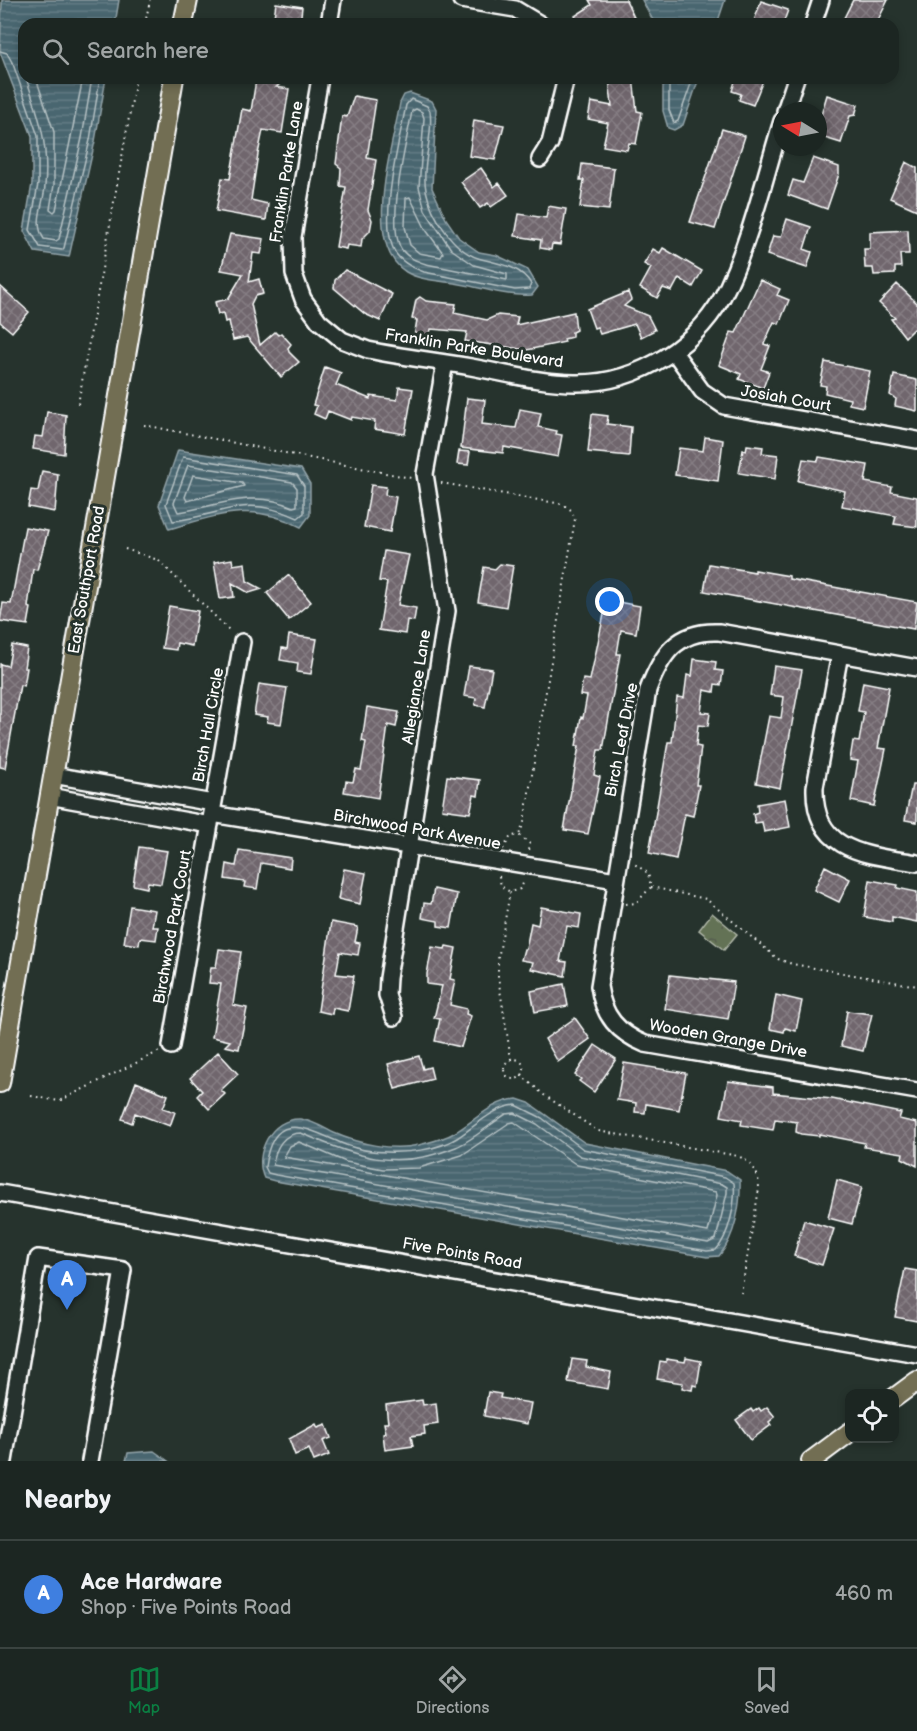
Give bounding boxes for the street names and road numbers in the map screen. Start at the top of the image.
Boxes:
street label: Franklin Parke Lane [266,99,308,244]
street label: Franklin Parke Boulevard [384,326,564,372]
street label: Josiah Court [739,382,833,416]
street label: East Southport Road [65,505,109,655]
street label: Allegiance Lane [399,628,436,746]
street label: Birch Hall Circle [190,666,229,784]
street label: Birch Leaf Drive [602,681,642,799]
street label: Birchwood Park Avenue [332,806,503,854]
street label: Birchwood Park Court [150,848,196,1006]
street label: Wooden Grange Drive [648,1016,809,1062]
street label: Five Points Road [401,1234,523,1274]

